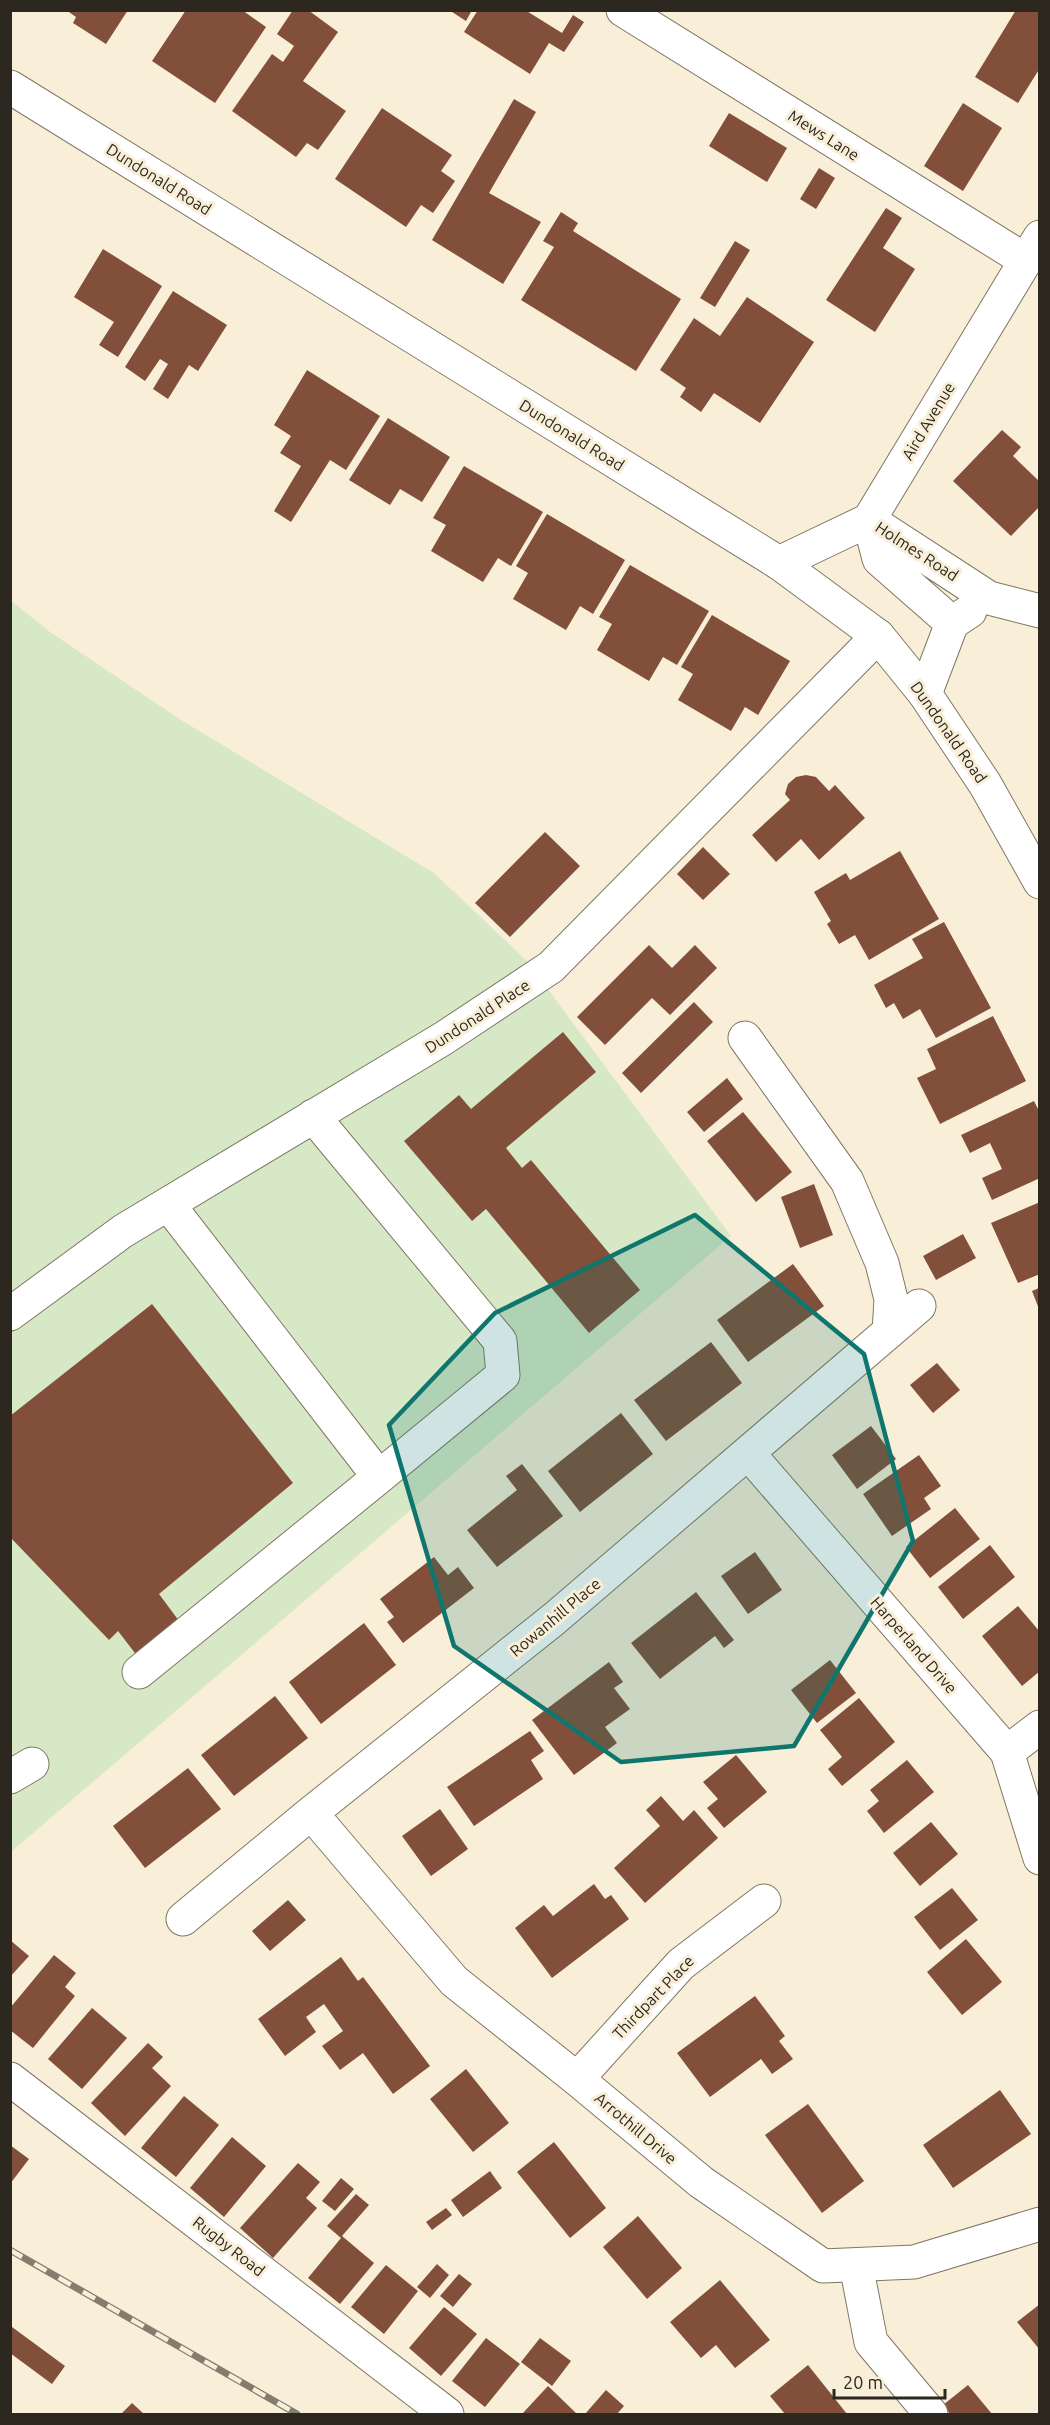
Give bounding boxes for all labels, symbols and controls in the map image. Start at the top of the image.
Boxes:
street label: Mews Lane [785,106,863,164]
street label: Dundonald Road [103,140,215,218]
street label: Aird Avenue [898,379,958,463]
street label: Dundonald Road [516,396,628,474]
street label: Holmes Road [872,518,962,584]
street label: Dundonald Road [907,678,991,786]
street label: Dundonald Place [421,975,533,1057]
street label: Rowanhill Place [506,1574,604,1660]
street label: Harperland Drive [867,1593,961,1697]
street label: Thirdpart Place [609,1951,697,2043]
street label: Arrothill Drive [592,2089,680,2167]
street label: Rugby Road [190,2212,268,2280]
scale bar [834,2362,945,2400]
text: 20 m [843,2372,883,2392]

